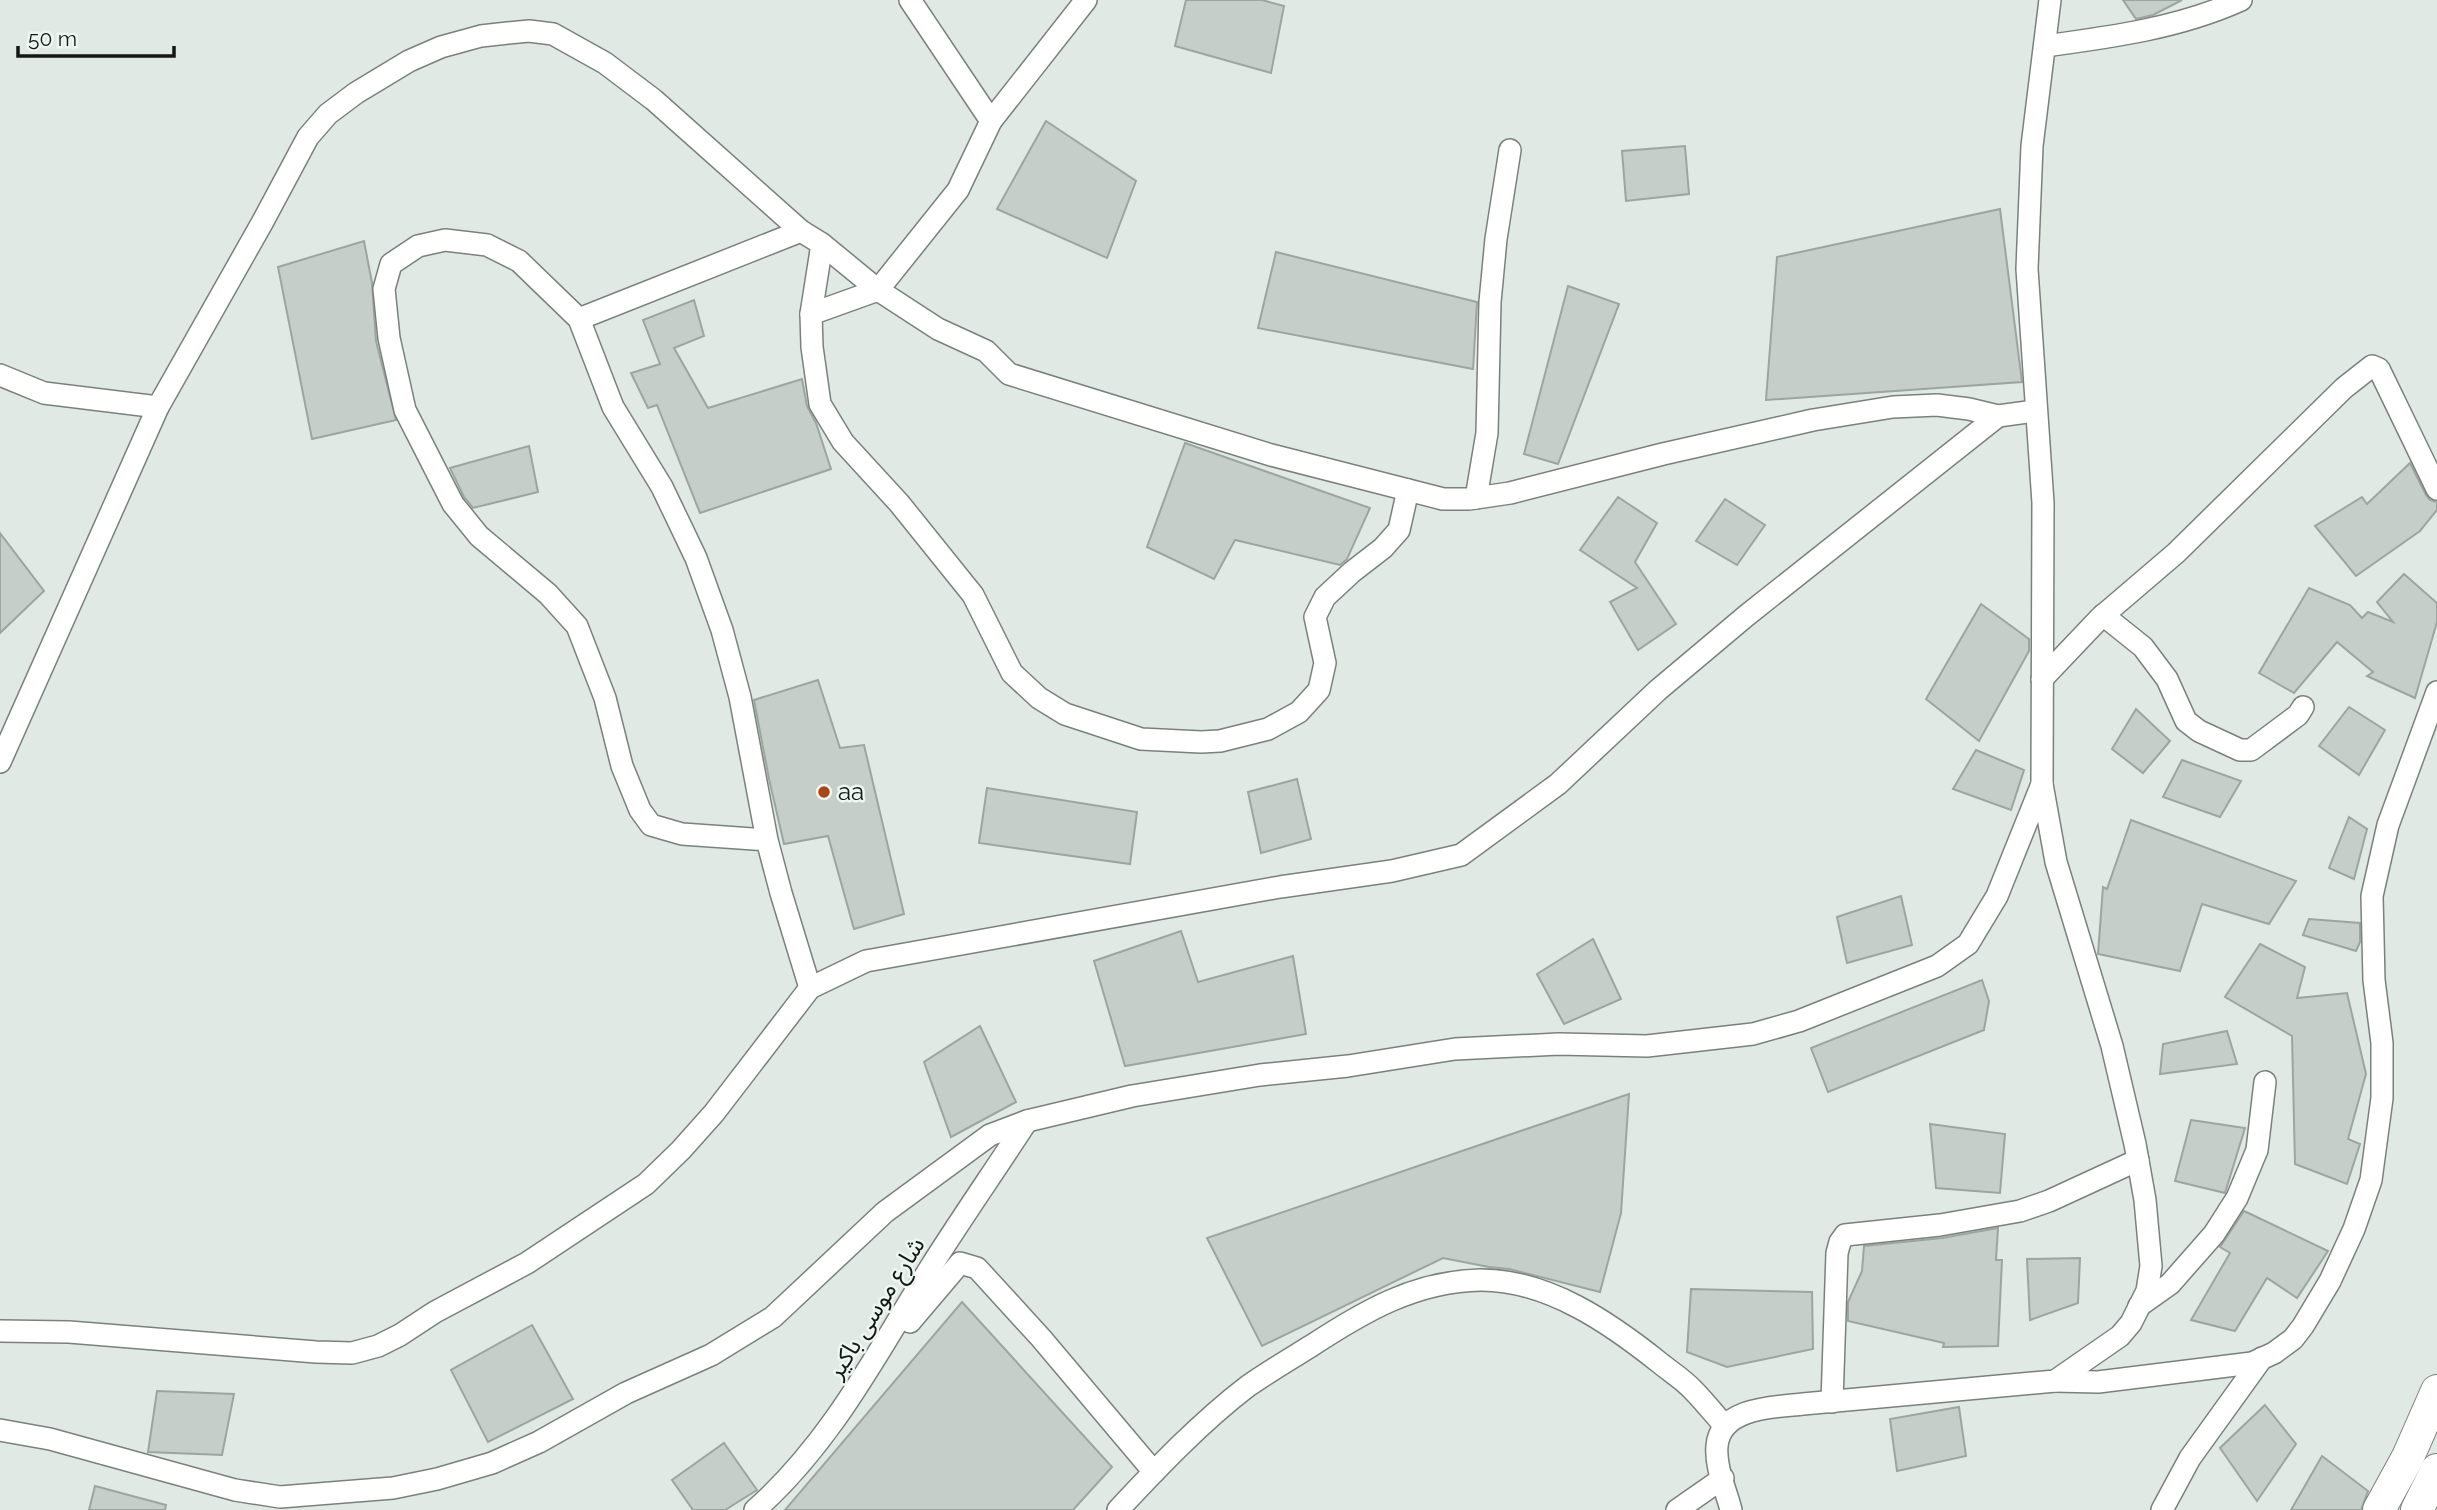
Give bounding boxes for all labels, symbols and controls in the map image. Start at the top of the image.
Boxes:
scale bar [18,14,173,58]
text: 50 m [28,26,77,51]
place label: aa [838,777,864,806]
marker: aa [816,784,832,800]
street label: شارع موسى باكير [820,1232,933,1386]

